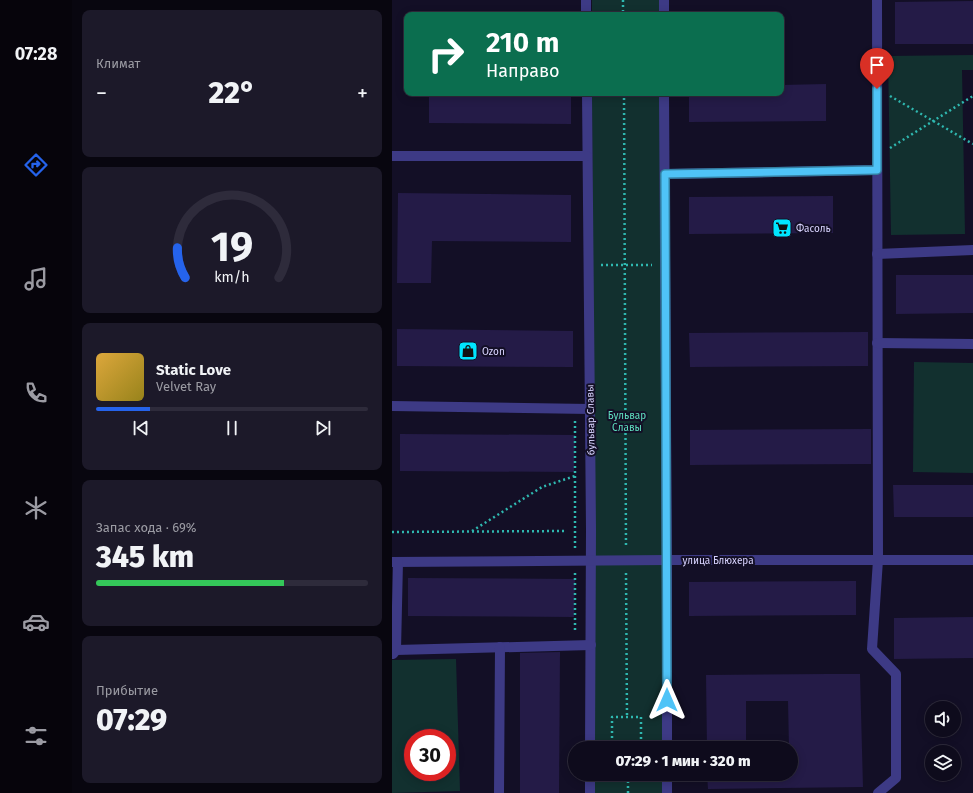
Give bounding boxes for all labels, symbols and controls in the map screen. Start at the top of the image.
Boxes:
text: 210 m [486,26,560,59]
icon: right [420,28,472,80]
text: 07:28 [15,43,57,65]
pin [860,48,894,89]
icon: arrive [866,54,888,76]
text: Климат [96,56,140,71]
text: Направо [486,60,560,82]
text: 22° [209,75,256,111]
text: − [96,80,107,107]
text: + [357,80,368,107]
icon: directions [22,151,50,179]
supermarket icon: Фасоль [771,217,793,239]
text: 19 [211,222,253,272]
place label: Фасоль [796,223,831,235]
icon: music [22,265,50,293]
text: km/h [214,268,250,285]
shop icon: Ozon [457,340,479,362]
place label: Ozon [482,346,505,358]
text: Static Love [156,361,231,379]
icon: phone [22,379,50,407]
text: Velvet Ray [156,379,216,394]
street label: бульвар Славы [584,384,598,456]
park label: Бульвар Славы [608,410,646,434]
icon: previous [130,417,152,439]
icon: pause [221,417,243,439]
icon: next [312,417,334,439]
icon: climate [22,494,50,522]
text: Запас хода · 69% [96,520,197,535]
text: 345 km [96,539,194,575]
street label: улица Блюхера [682,555,754,567]
icon: car [22,608,50,636]
position arrow [646,679,688,721]
text: Прибытие [96,683,158,698]
map controls [925,701,961,781]
button: sound [925,701,961,737]
text: 07:29 [96,702,167,738]
icon: filters [22,722,50,750]
speed limit sign: 30 [404,729,456,781]
button: layers [925,745,961,781]
text: 07:29 · 1 мин · 320 m [615,752,751,770]

